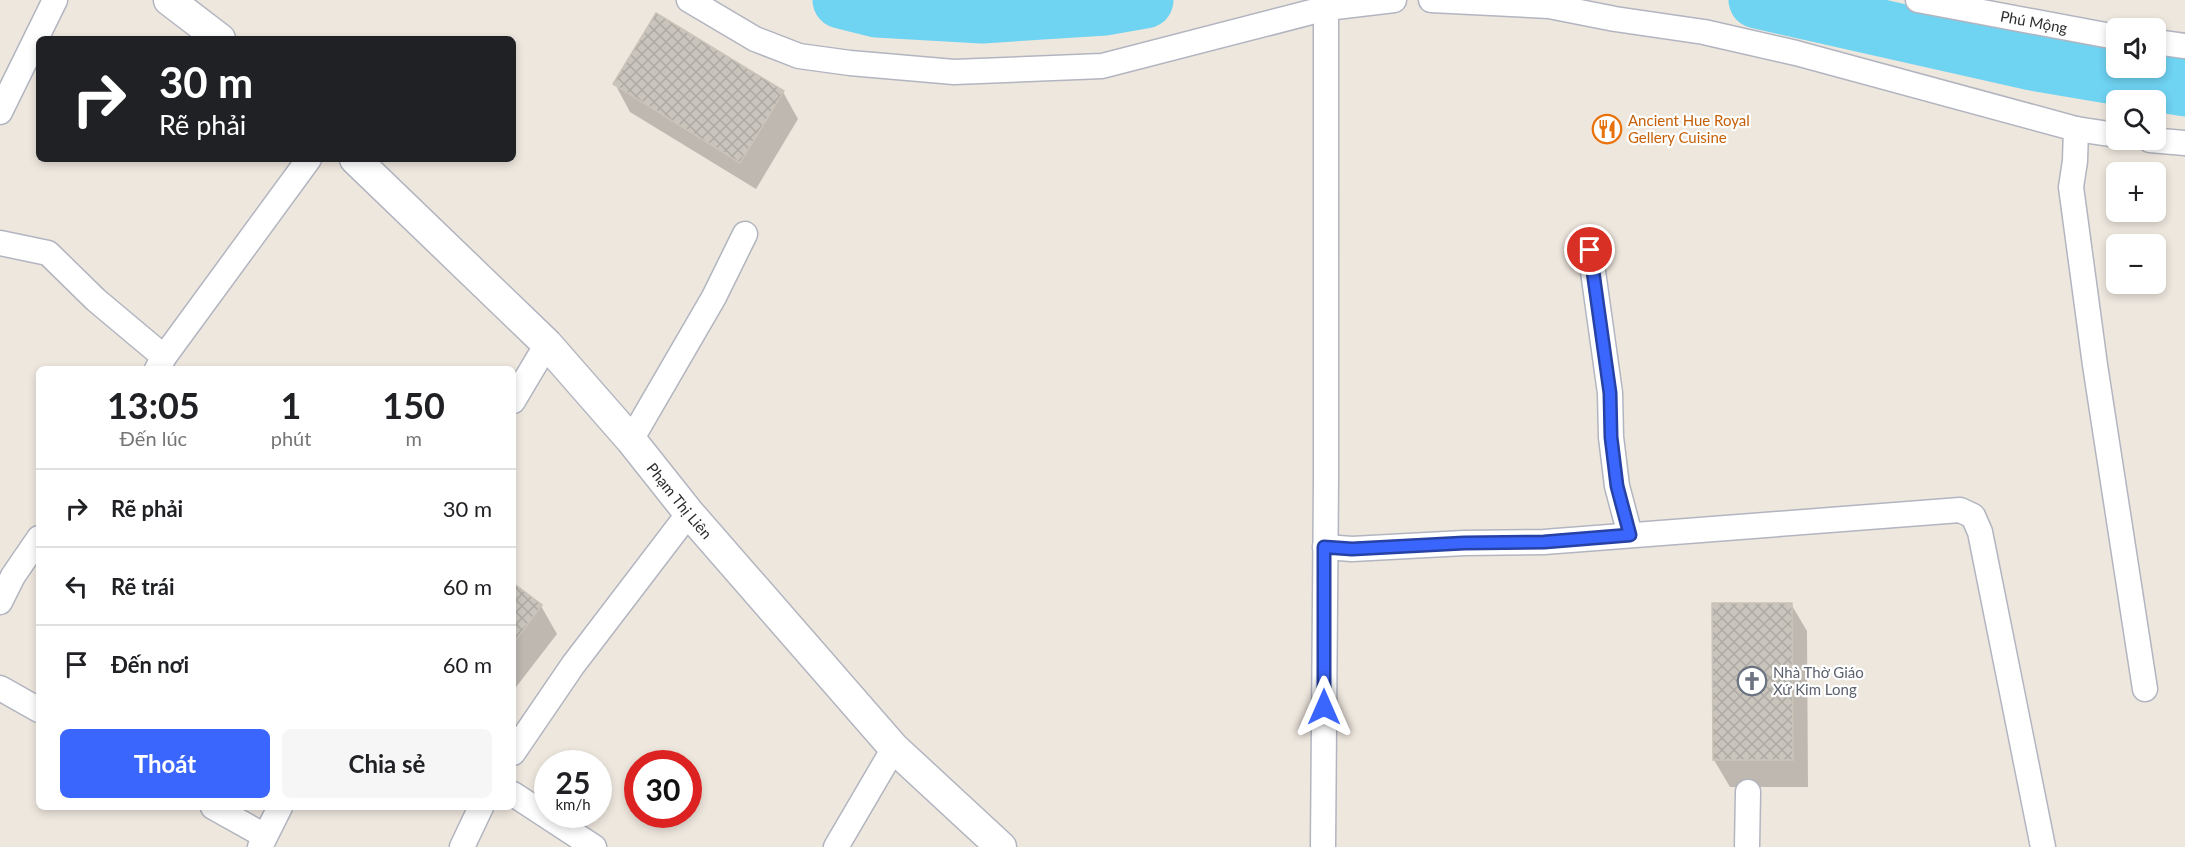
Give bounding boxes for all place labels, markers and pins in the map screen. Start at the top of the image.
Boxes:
place label: Ancient Hue Royal Gellery Cuisine [1628,111,1750,146]
restaurant icon: Ancient Hue Royal Gellery Cuisine [1591,113,1623,145]
pin [1564,224,1615,275]
place label: Nhà Thờ Giáo Xứ Kim Long [1773,663,1864,698]
church icon: Nhà Thờ Giáo Xứ Kim Long [1736,665,1768,697]

